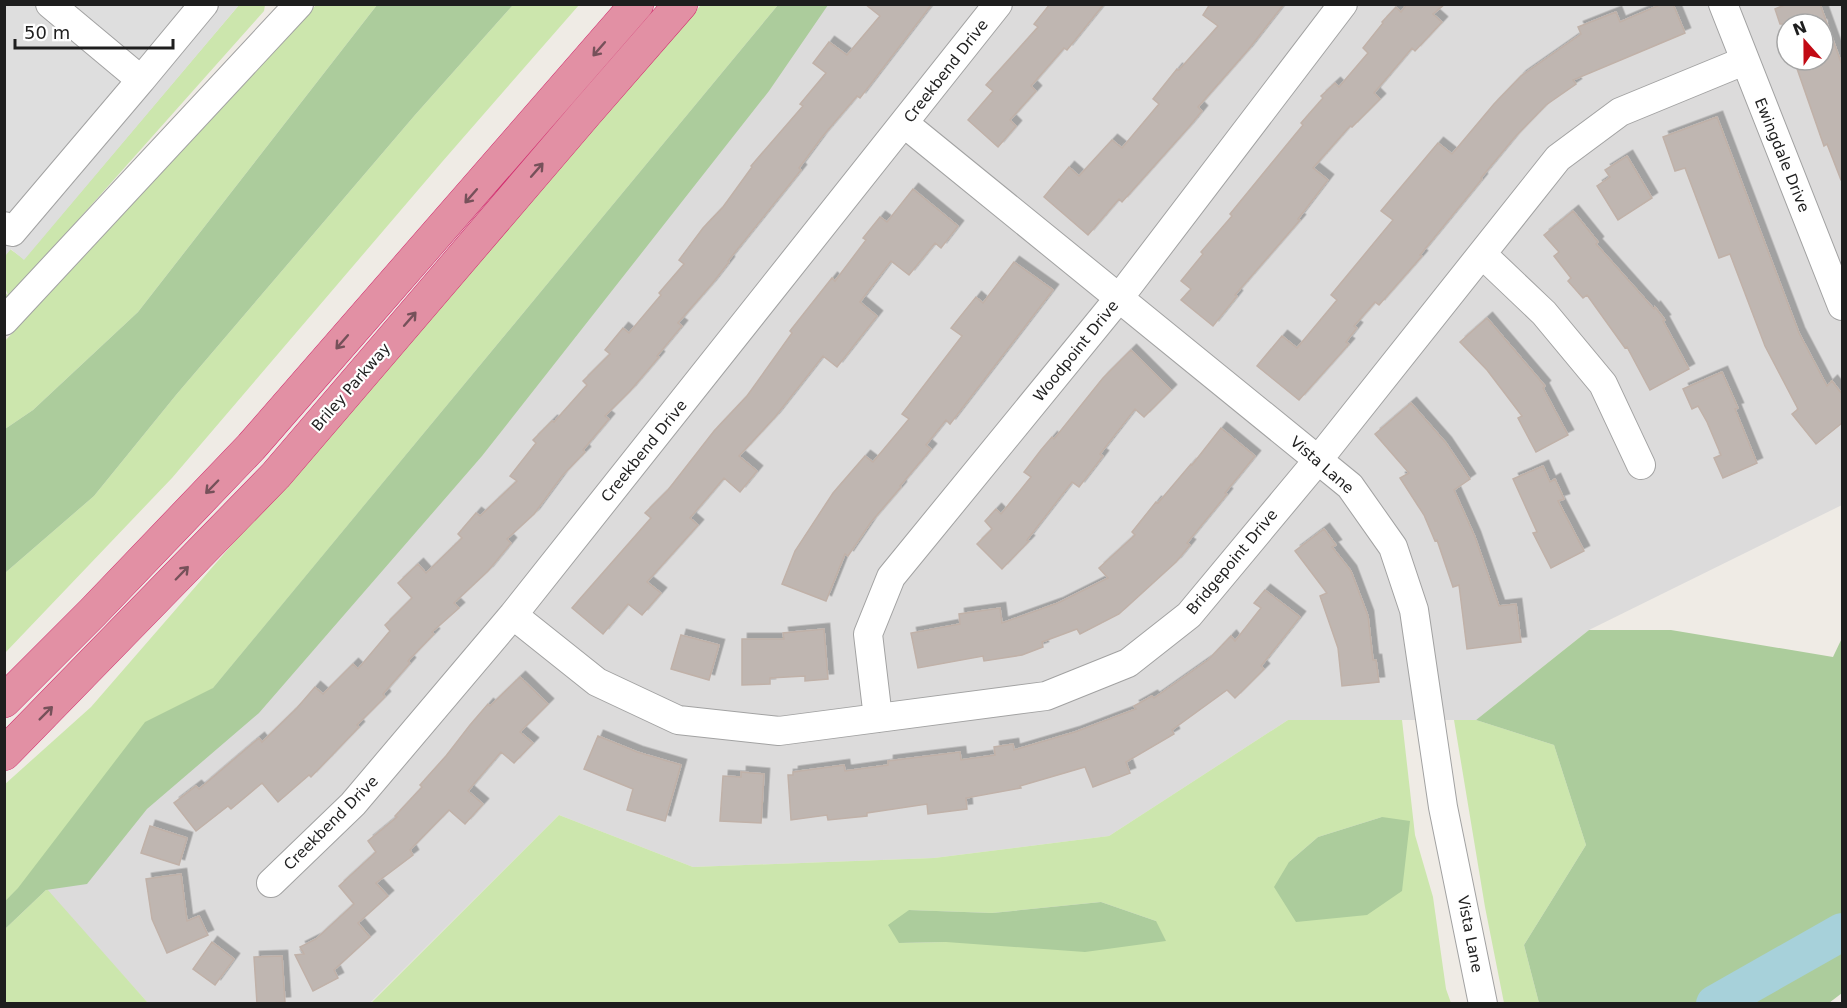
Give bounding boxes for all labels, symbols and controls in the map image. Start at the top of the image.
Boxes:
scale bar [15,12,172,50]
north arrow [1775,12,1835,72]
street label: Creekbend Drive [900,16,992,126]
text: N [1790,17,1809,40]
text: 50 m [24,22,70,43]
one-way arrow [592,41,606,56]
street label: Ewingdale Drive [1751,95,1813,215]
one-way arrow [530,163,544,178]
one-way arrow [464,188,478,203]
street label: Woodpoint Drive [1030,297,1122,405]
one-way arrow [403,312,417,327]
one-way arrow [335,334,349,349]
street label: Briley Parkway [308,339,394,435]
street label: Creekbend Drive [597,396,691,506]
street label: Vista Lane [1287,433,1357,497]
one-way arrow [205,480,219,495]
street label: Bridgepoint Drive [1183,506,1281,618]
one-way arrow [174,566,189,581]
one-way arrow [38,705,53,720]
street label: Creekbend Drive [280,772,382,874]
street label: Vista Lane [1454,894,1486,974]

